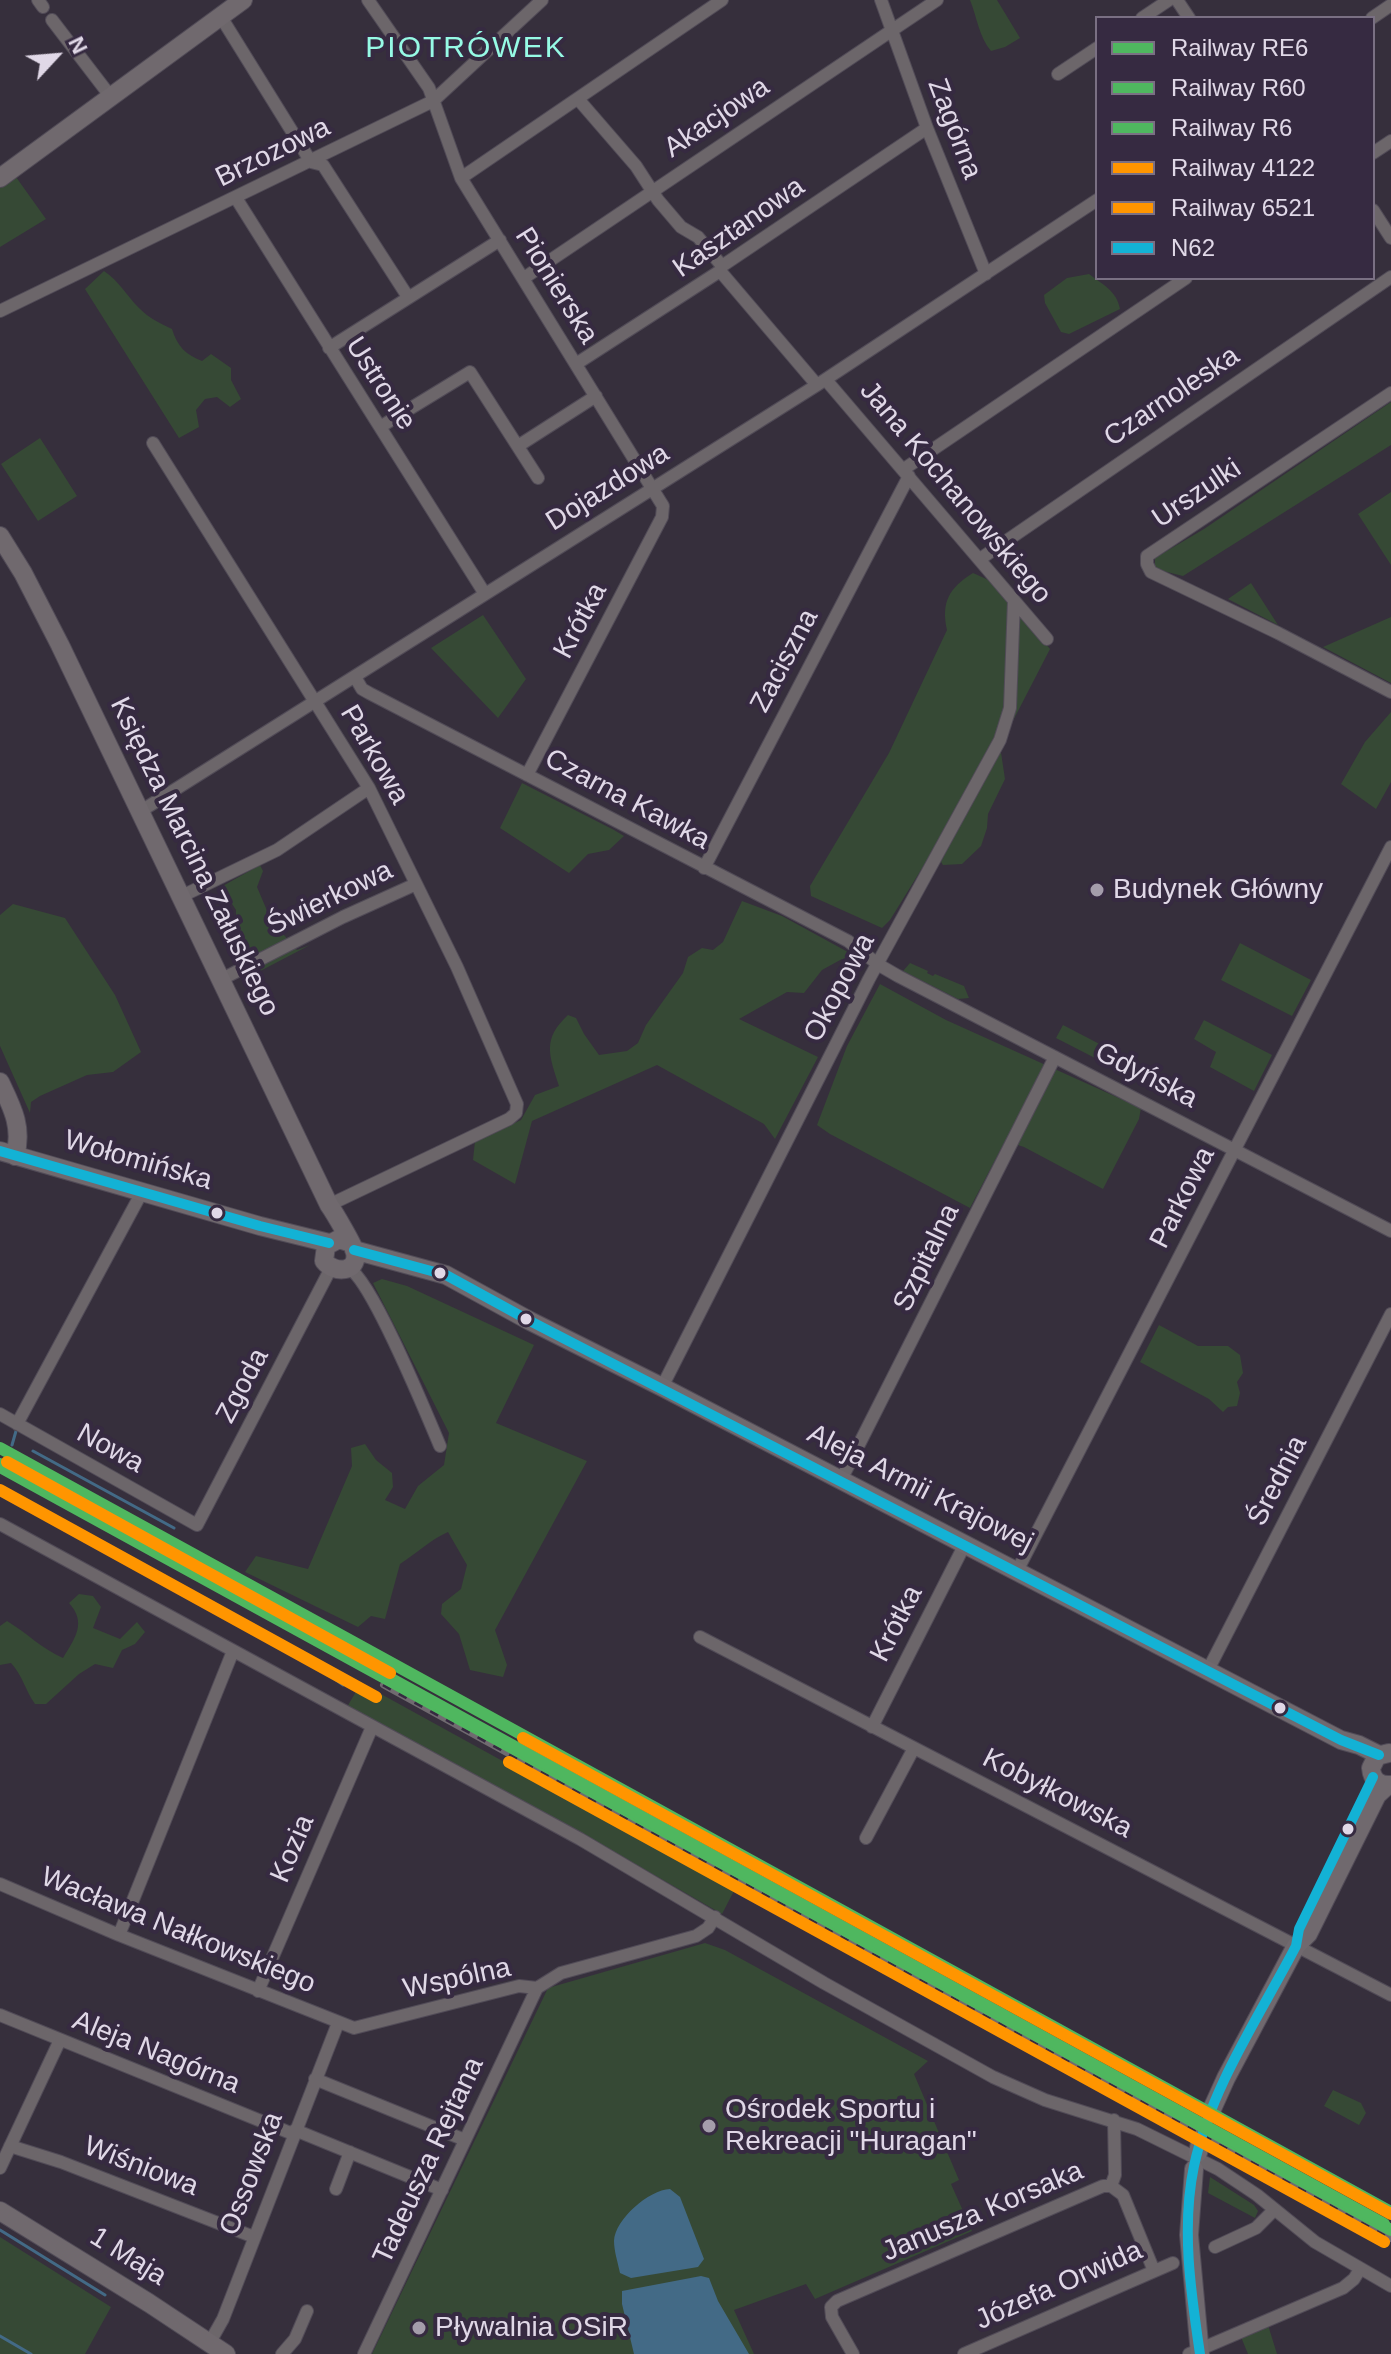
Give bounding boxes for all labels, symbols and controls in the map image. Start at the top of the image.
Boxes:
north arrow [16,16,96,96]
legend [1095,16,1375,280]
district label: PIOTRÓWEK [365,31,567,67]
text: N [63,33,93,58]
text: Railway RE6 [1171,34,1308,61]
street label: Akacjowa [658,71,776,165]
street label: Zagórna [920,74,988,184]
text: Railway R60 [1171,74,1306,101]
street label: Brzozowa [210,111,336,195]
text: Railway R6 [1171,114,1292,141]
text: Railway 4122 [1171,154,1315,181]
street label: Kasztanowa [667,170,811,286]
text: Railway 6521 [1171,194,1315,221]
street label: Pionierska [507,222,605,350]
text: N62 [1171,234,1215,261]
street label: Ustronie [338,331,422,437]
street label: Czarnoleska [1098,340,1246,454]
street label: Jana Kochanowskiego [852,375,1058,611]
street label: Dojazdowa [540,437,676,539]
street label: Urszulki [1146,452,1248,536]
street label: Krótka [547,577,615,665]
street label: Zaciszna [744,604,826,718]
street label: Księdza Marcina Załuskiego [102,692,286,1022]
street label: Parkowa [332,699,416,811]
street label: Czarna Kawka [539,742,715,858]
street label: Świerkowa [262,854,398,944]
place label: Budynek Główny [1113,873,1323,907]
marker: Budynek Główny [1088,881,1106,899]
street label: Okopowa [797,928,883,1048]
street label: Gdyńska [1089,1036,1203,1116]
street label: Wołomińska [60,1124,216,1198]
street label: Parkowa [1143,1142,1223,1254]
street label: Szpitalna [887,1199,967,1317]
unlabelled marker [209,1205,225,1221]
unlabelled marker [432,1265,448,1281]
unlabelled marker [518,1311,534,1327]
street label: Zgoda [210,1343,276,1429]
street label: Nowa [71,1417,149,1481]
street label: Aleja Armii Krajowej [801,1418,1039,1560]
street label: Średnia [1241,1430,1315,1532]
street label: Krótka [864,1580,930,1668]
unlabelled marker [1272,1700,1288,1716]
street label: Kobyłkowska [977,1742,1137,1846]
street label: Kozia [264,1810,322,1888]
unlabelled marker [1340,1821,1356,1837]
street label: Wacława Nałkowskiego [36,1861,320,2001]
street label: Wspólna [400,1951,514,2007]
street label: Aleja Nagórna [67,2004,245,2102]
street label: Tadeusza Rejtana [366,2052,492,2270]
place label: Ośrodek Sportu i Rekreacji "Huragan" [725,2093,977,2159]
street label: Ossowska [213,2108,291,2240]
marker: Ośrodek Sportu i Rekreacji "Huragan" [700,2117,718,2135]
street label: Wiśniowa [79,2130,203,2204]
street label: Janusza Korsaka [878,2155,1088,2269]
street label: 1 Maja [83,2220,173,2294]
street label: Józefa Orwida [970,2234,1148,2338]
place label: Pływalnia OSiR [435,2311,628,2345]
marker: Pływalnia OSiR [410,2319,428,2337]

